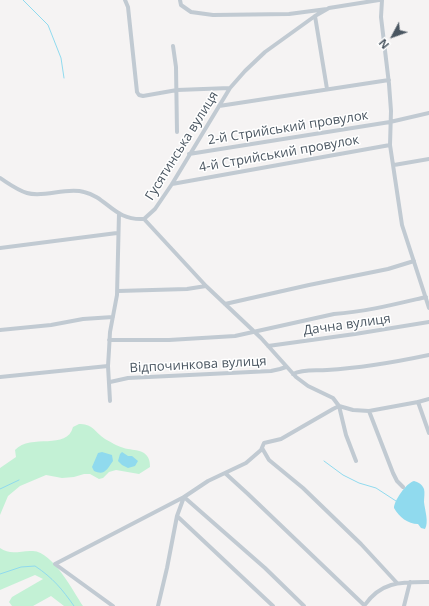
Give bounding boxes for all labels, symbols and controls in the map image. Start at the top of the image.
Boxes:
north arrow [373,16,413,56]
text: N [375,36,392,53]
street label: Гусятинська вулиця [142,89,222,203]
street label: 2-й Стрийський провулок [207,108,369,148]
street label: 4-й Стрийський провулок [198,132,360,176]
street label: Дачна вулиця [302,311,392,339]
street label: Відпочинкова вулиця [129,354,267,376]

